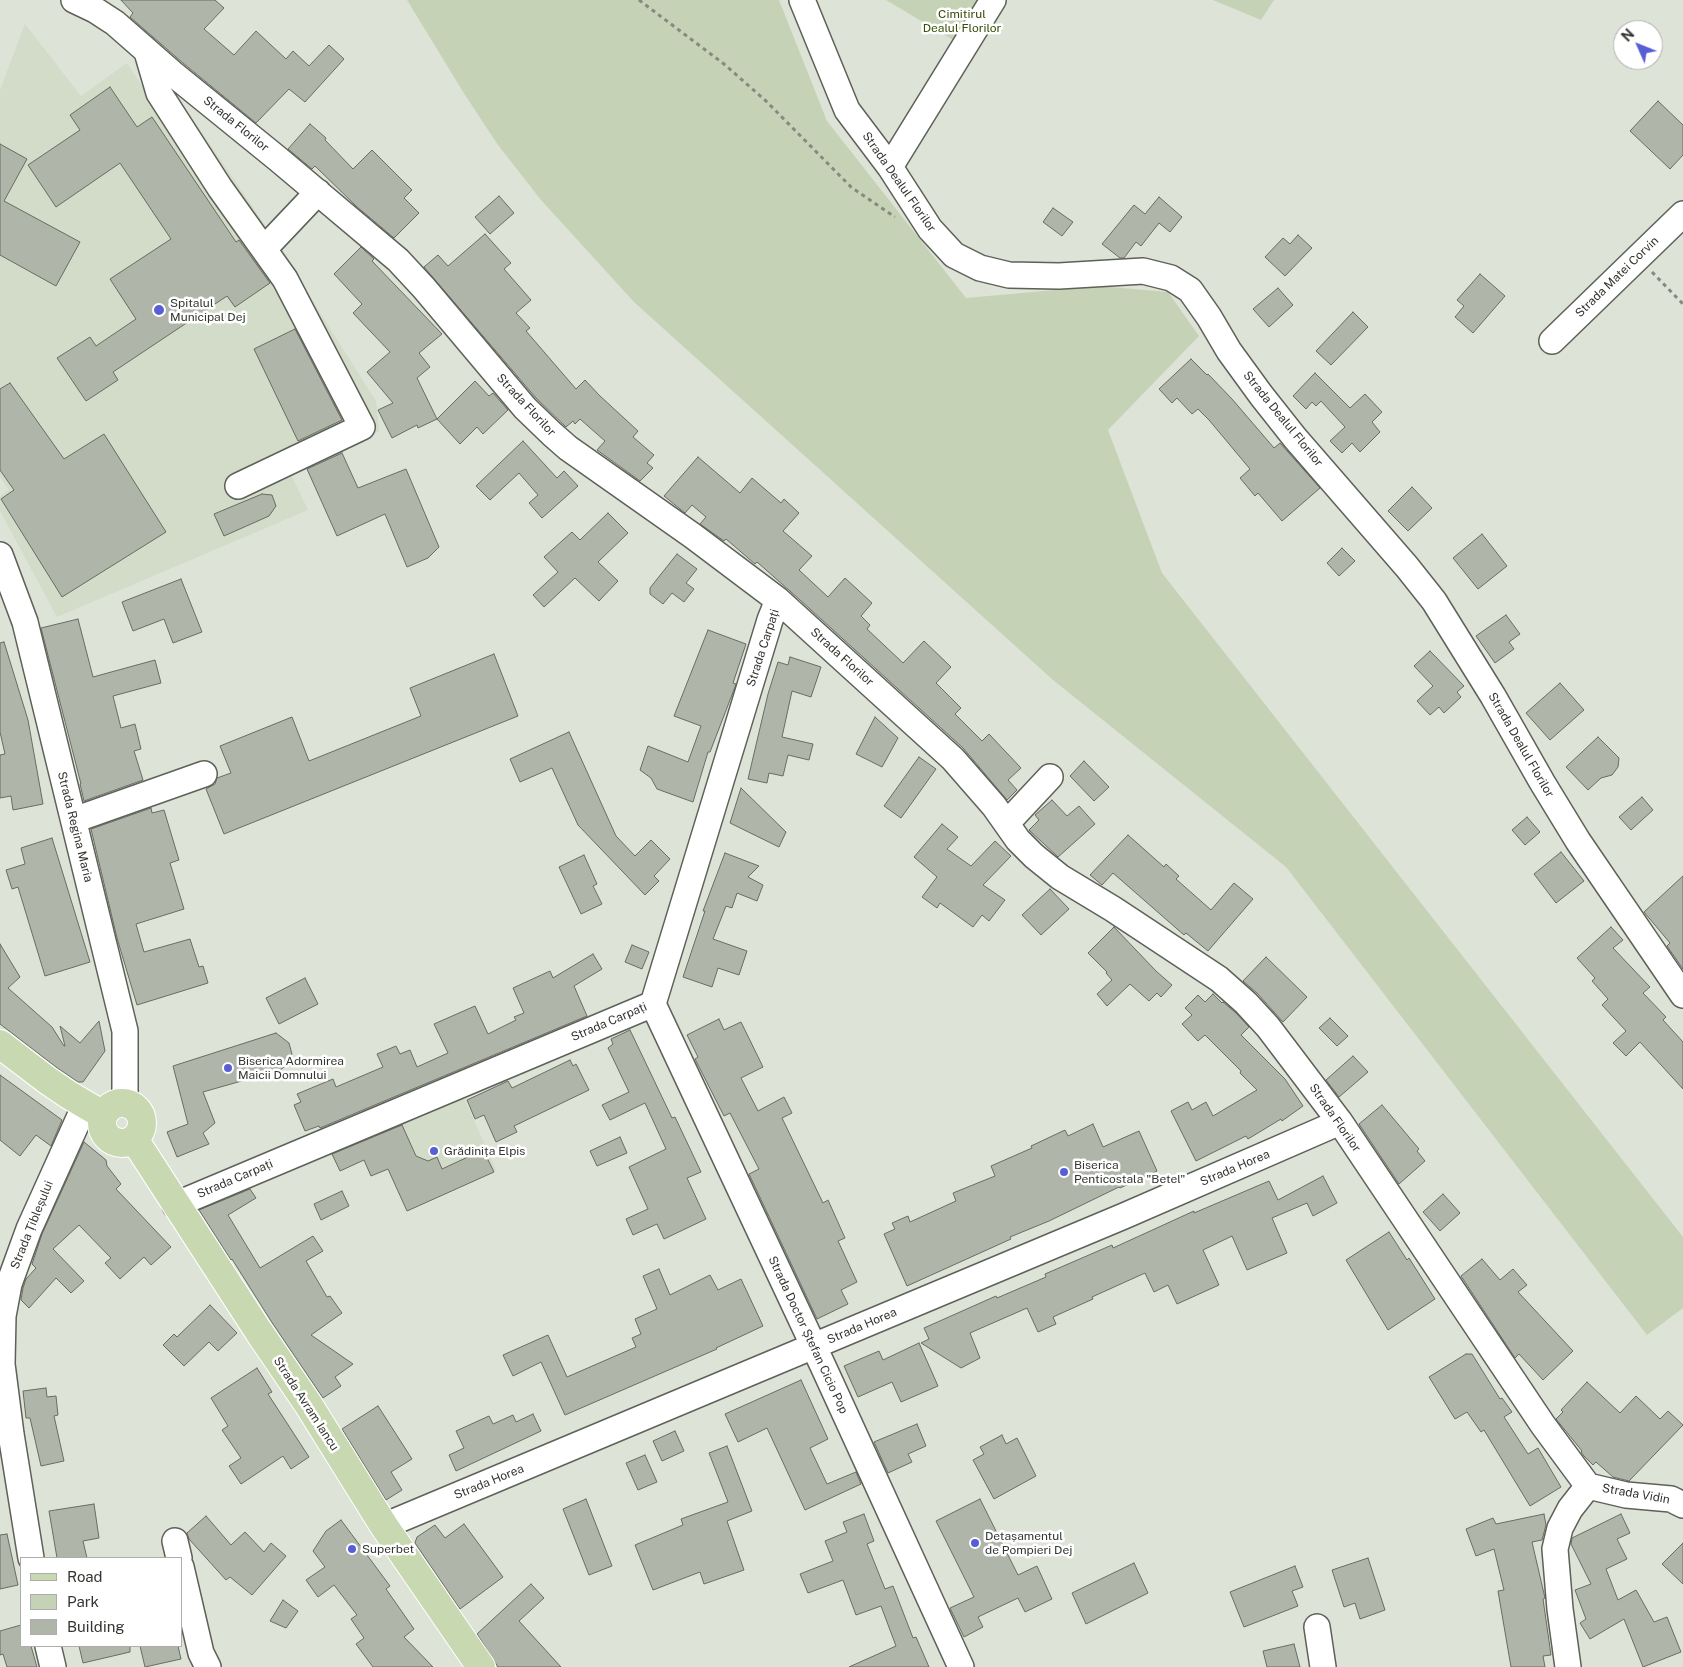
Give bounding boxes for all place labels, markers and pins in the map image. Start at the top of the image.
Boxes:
place label: Spitalul Municipal Dej [170,296,246,324]
marker: Spitalul Municipal Dej [152,303,166,317]
place label: Biserica Adormirea Maicii Domnului [238,1054,344,1082]
marker: Biserica Adormirea Maicii Domnului [222,1062,234,1074]
place label: Grădinița Elpis [444,1144,525,1158]
marker: Grădinița Elpis [428,1145,440,1157]
place label: Biserica Penticostala "Betel" [1074,1158,1185,1186]
marker: Biserica Penticostala "Betel" [1058,1166,1070,1178]
place label: Detașamentul de Pompieri Dej [985,1529,1072,1557]
marker: Detașamentul de Pompieri Dej [969,1537,981,1549]
place label: Superbet [362,1542,414,1556]
marker: Superbet [346,1543,358,1555]

